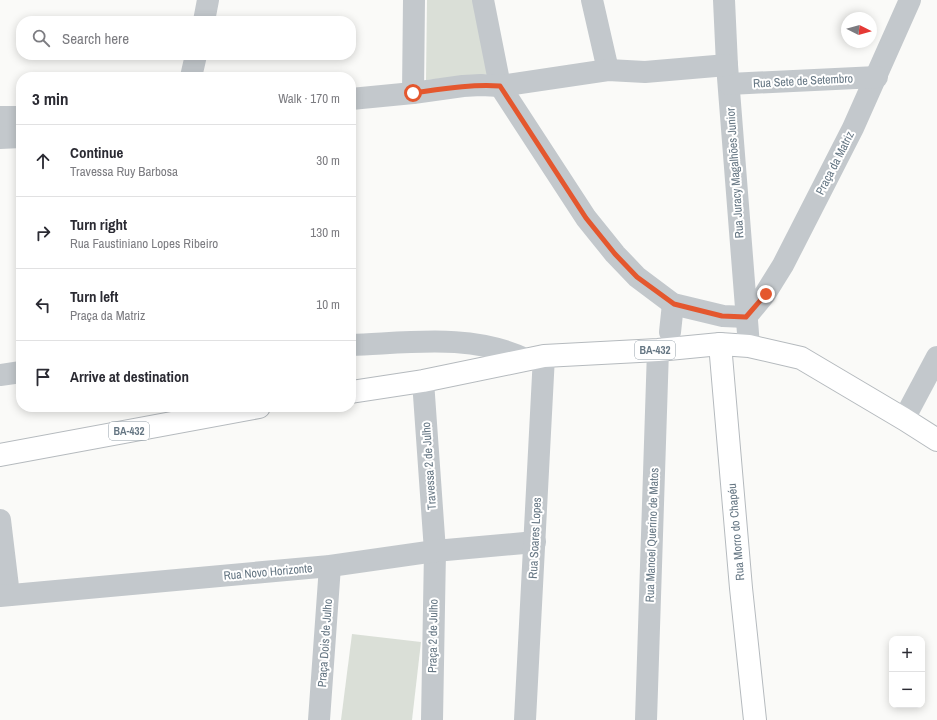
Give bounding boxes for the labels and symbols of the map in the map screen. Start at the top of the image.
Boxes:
north arrow [841,12,877,48]
street label: Rua Sete de Setembro [753,70,853,92]
route start [404,84,422,102]
street label: Rua Juracy Magalhões Junior [722,107,748,239]
street label: Praça da Matriz [812,128,858,198]
route end [757,285,775,303]
road number: BA-432 [635,341,675,359]
street label: Travessa 2 de Julho [418,421,440,511]
road number: BA-432 [109,422,149,440]
street label: Rua Manoel Querino de Matos [642,467,662,603]
street label: Rua Morro do Chapéu [724,483,748,581]
street label: Rua Soares Lopes [525,497,545,579]
street label: Rua Novo Horizonte [223,560,313,584]
street label: Praça Dois de Julho [314,598,336,688]
street label: Praça 2 de Julho [424,599,442,673]

